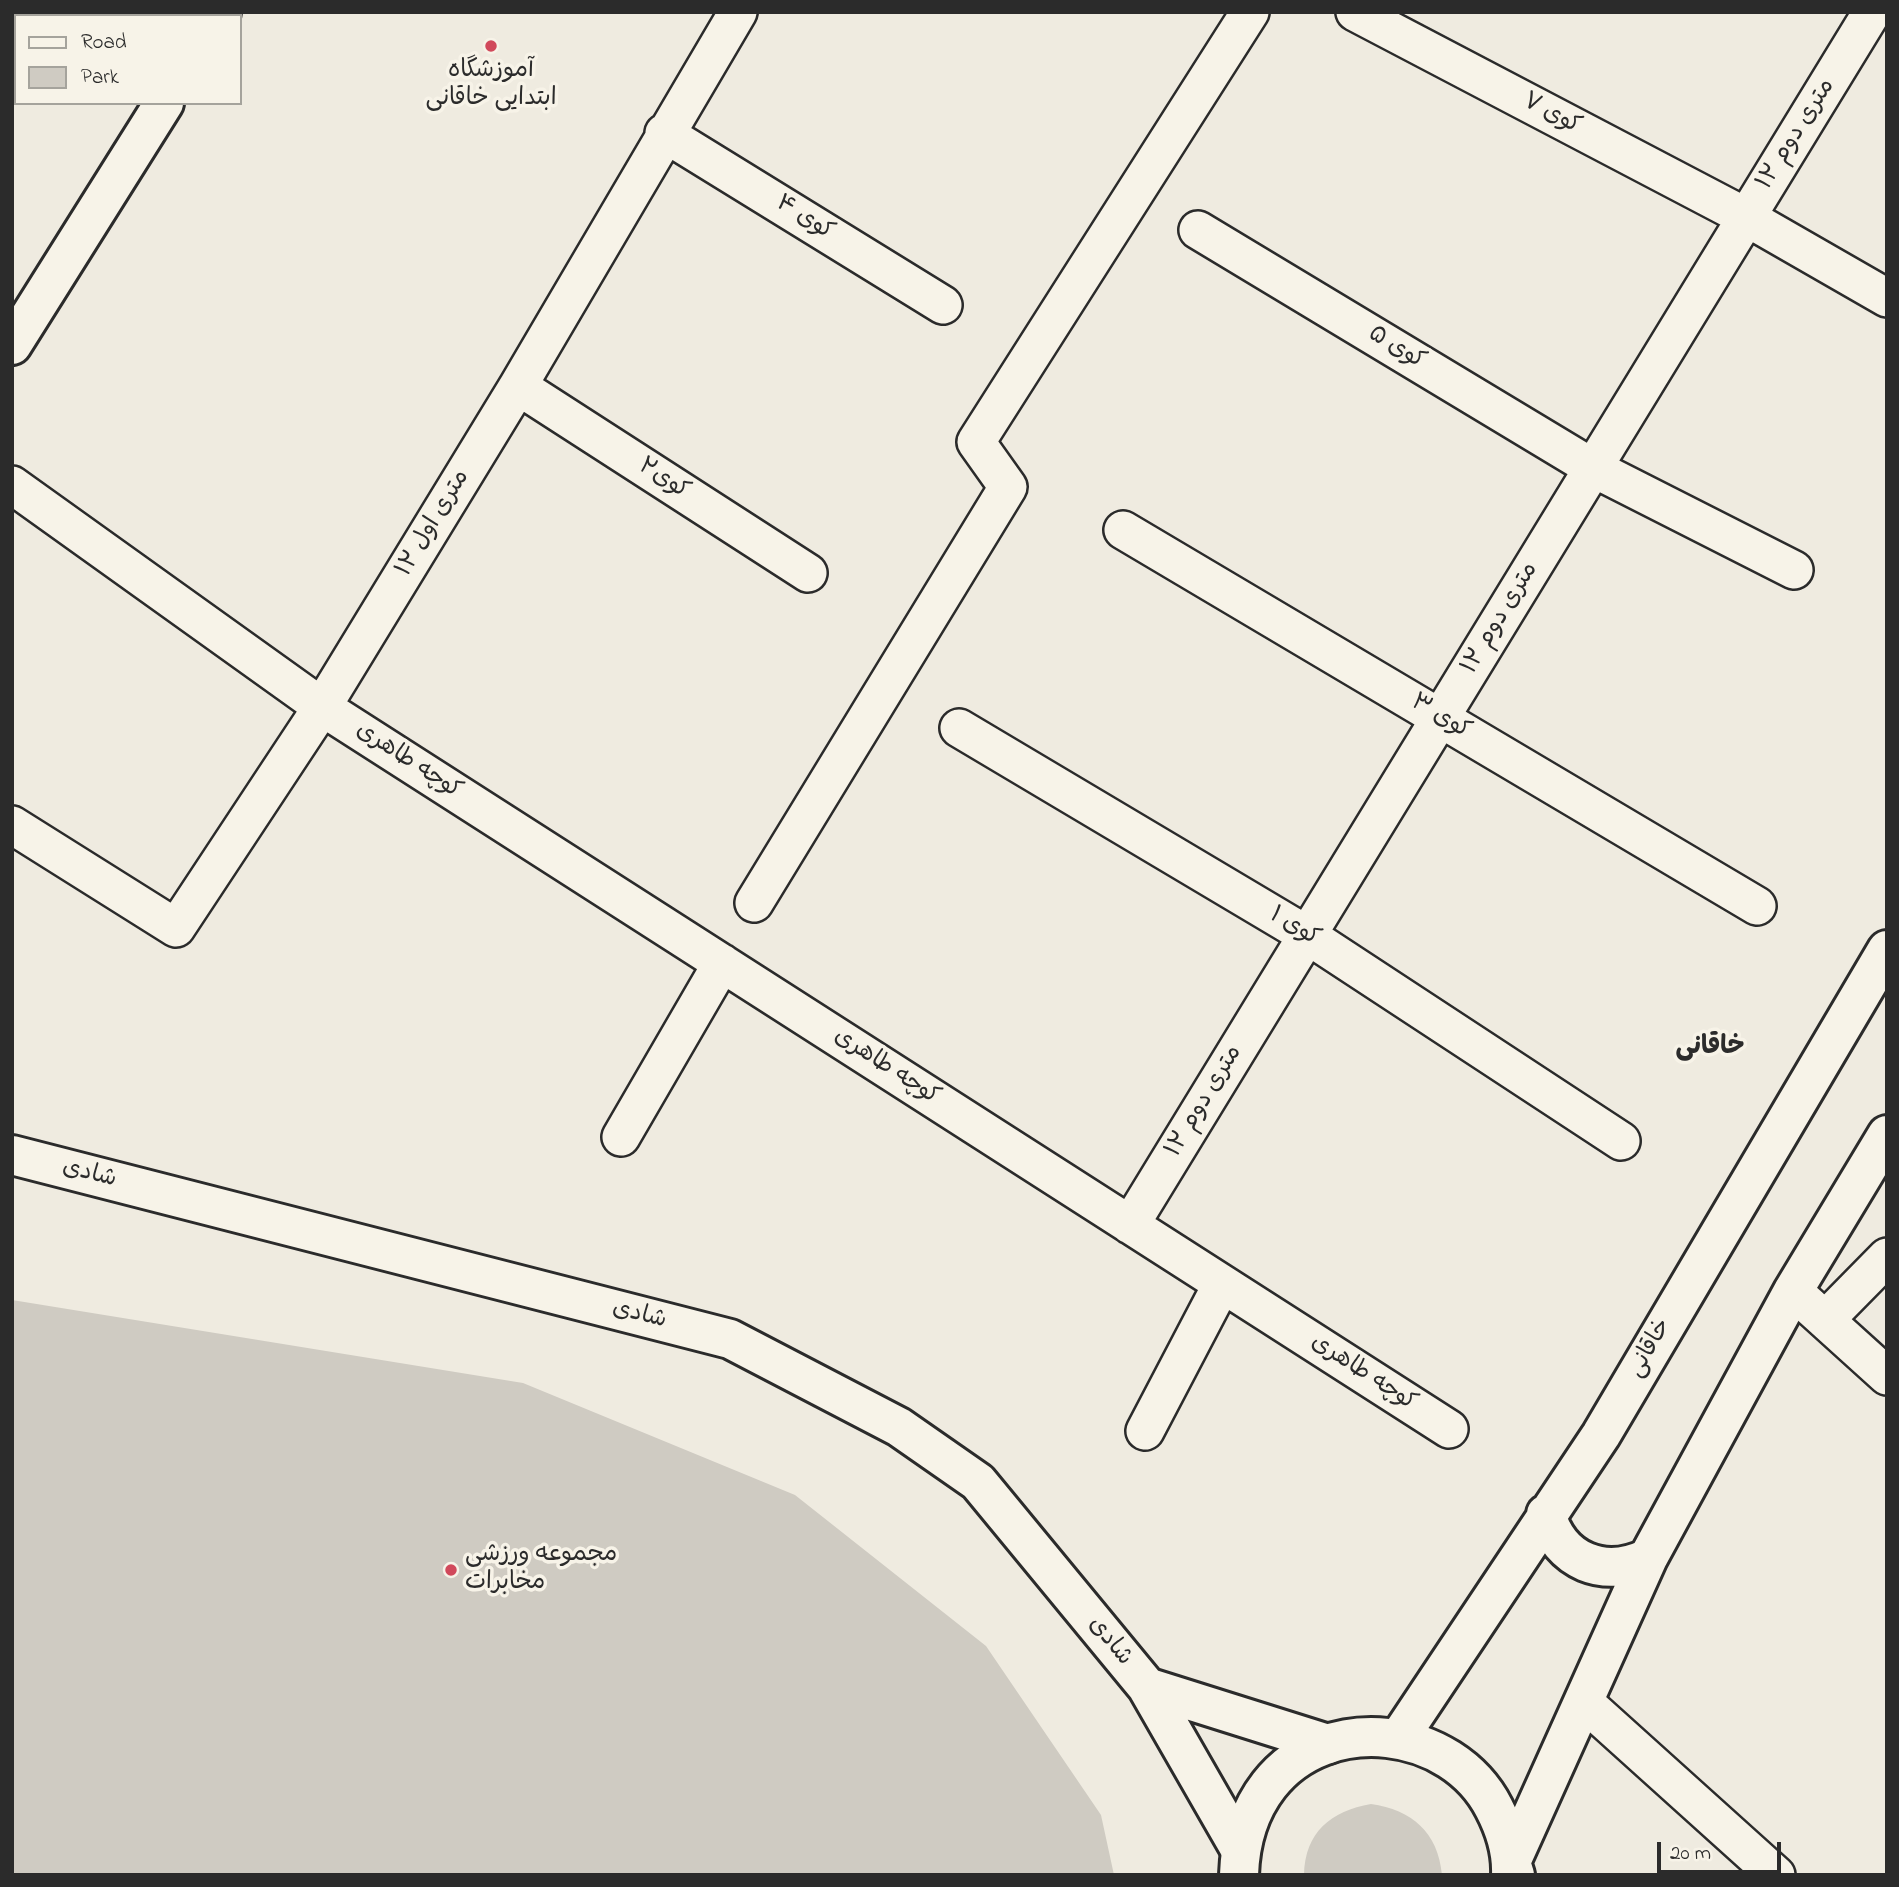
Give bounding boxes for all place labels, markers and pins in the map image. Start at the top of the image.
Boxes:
marker: آموزشگاه ابتدایی خاقانی [483,38,499,54]
place label: آموزشگاه ابتدایی خاقانی [425,58,557,114]
place label: مجموعه ورزشی مخابرات [465,1542,617,1598]
marker: مجموعه ورزشی مخابرات [443,1562,459,1578]

